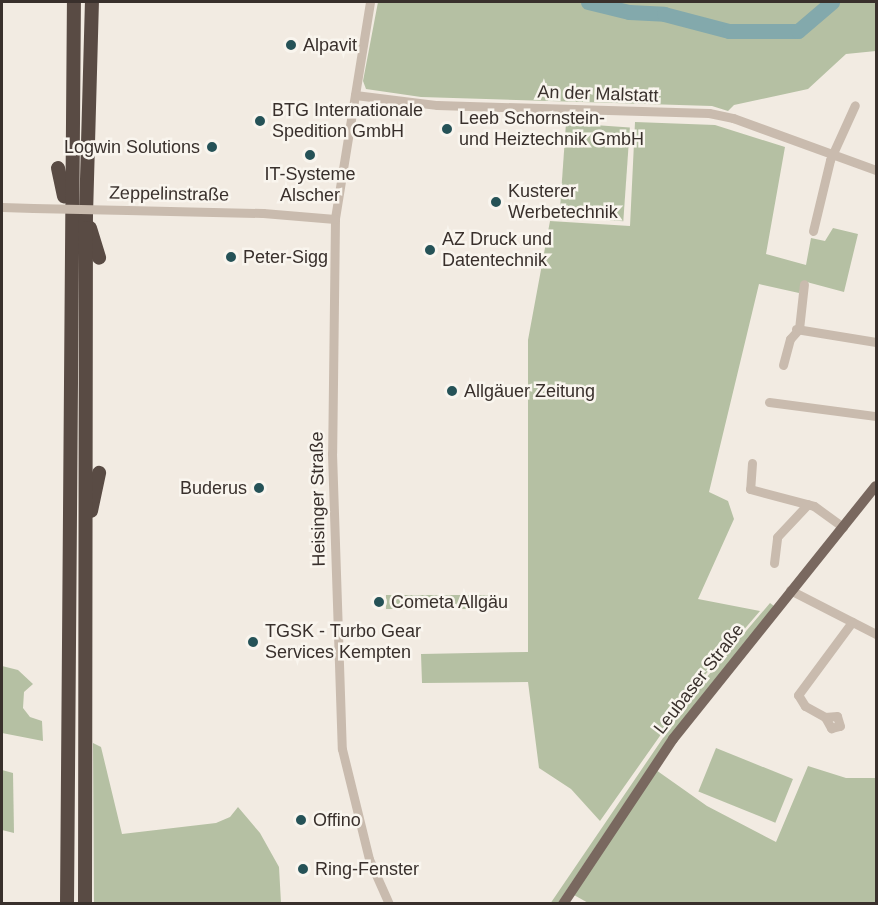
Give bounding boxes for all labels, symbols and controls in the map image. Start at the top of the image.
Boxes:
place label: Alpavit [303,34,357,56]
marker: Alpavit [284,38,298,52]
street label: An der Malstatt [537,81,659,107]
place label: BTG Internationale Spedition GmbH [272,100,423,142]
place label: Leeb Schornstein- und Heiztechnik GmbH [459,108,644,150]
marker: BTG Internationale Spedition GmbH [253,114,267,128]
marker: Leeb Schornstein- und Heiztechnik GmbH [440,122,454,136]
place label: Logwin Solutions [64,136,200,158]
marker: Logwin Solutions [205,140,219,154]
marker: IT-Systeme Alscher [303,148,317,162]
place label: IT-Systeme Alscher [264,164,356,207]
place label: Kusterer Werbetechnik [508,181,618,224]
street label: Zeppelinstraße [109,182,229,206]
marker: Kusterer Werbetechnik [489,195,503,209]
place label: AZ Druck und Datentechnik [442,229,552,272]
marker: AZ Druck und Datentechnik [423,243,437,257]
place label: Peter-Sigg [243,246,328,268]
marker: Peter-Sigg [224,250,238,264]
place label: Allgäuer Zeitung [464,380,595,402]
marker: Allgäuer Zeitung [445,384,459,398]
street label: Heisinger Straße [306,431,330,567]
place label: Buderus [180,477,247,499]
marker: Buderus [252,481,266,495]
place label: Cometa Allgäu [391,591,509,613]
marker: Cometa Allgäu [372,595,386,609]
street label: Leubaser Straße [649,620,749,738]
place label: TGSK - Turbo Gear Services Kempten [265,621,421,664]
marker: TGSK - Turbo Gear Services Kempten [246,635,260,649]
place label: Offino [313,809,361,831]
marker: Offino [294,813,308,827]
place label: Ring-Fenster [315,858,419,880]
marker: Ring-Fenster [296,862,310,876]

